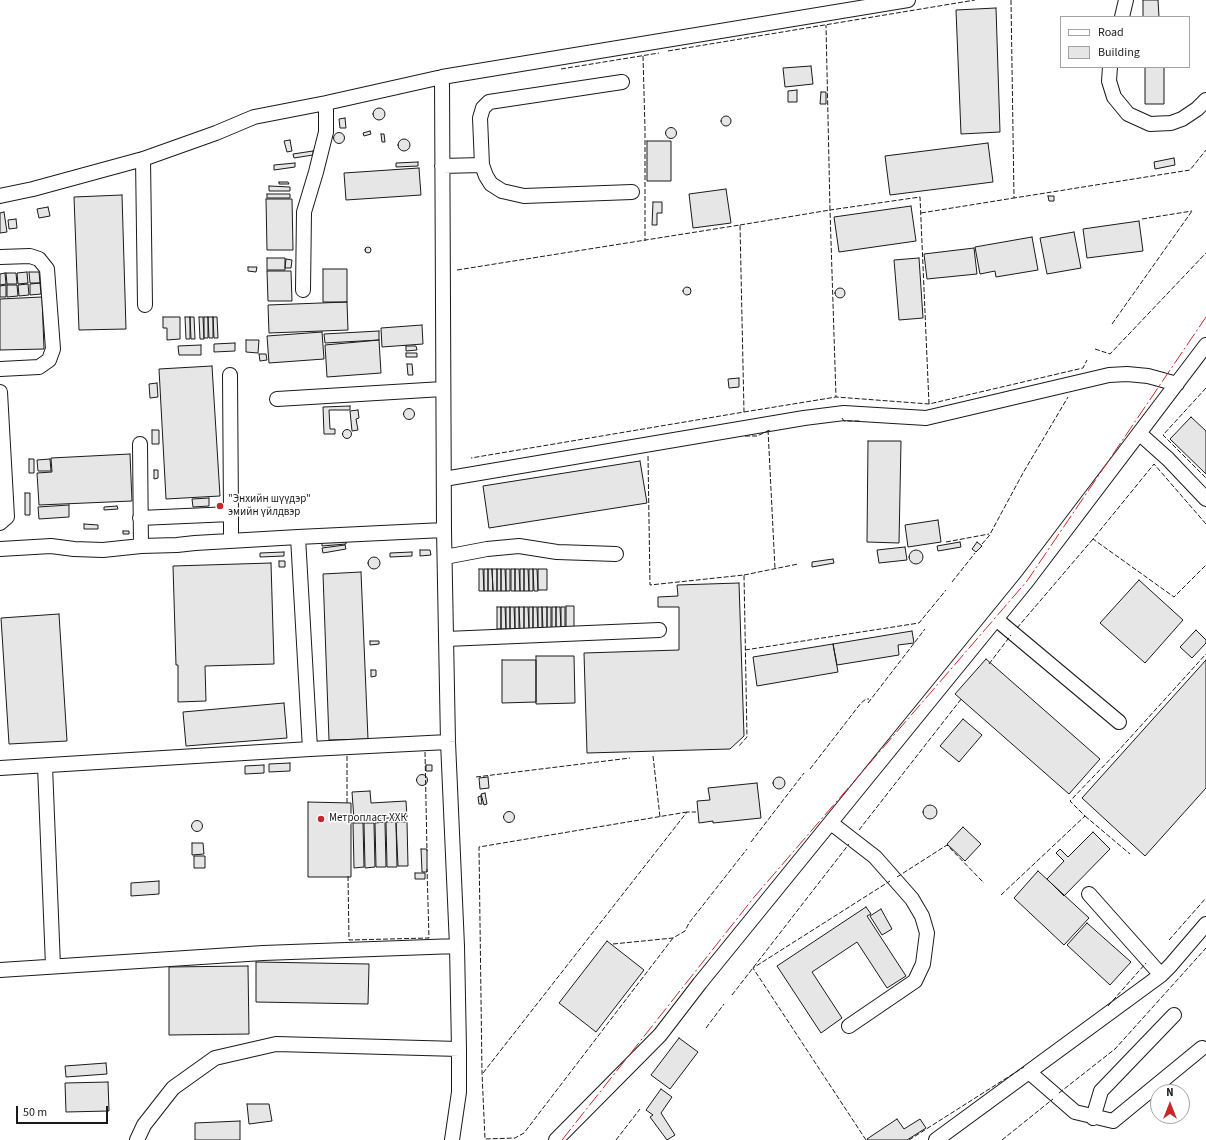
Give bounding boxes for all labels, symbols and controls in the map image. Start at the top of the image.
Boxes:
legend [1060,16,1190,68]
text: Road [1098,24,1124,41]
text: Building [1098,44,1140,61]
place label: "Энхийн шүүдэр" эмийн үйлдвэр [228,493,311,519]
marker: "Энхийн шүүдэр" эмийн үйлдвэр [215,501,225,511]
place label: Метропласт ХХК [329,812,407,826]
marker: Метропласт ХХК [316,814,326,824]
north arrow [1150,1084,1190,1124]
text: N [1166,1085,1174,1100]
scale bar [18,1098,110,1124]
text: 50 m [23,1104,47,1121]

